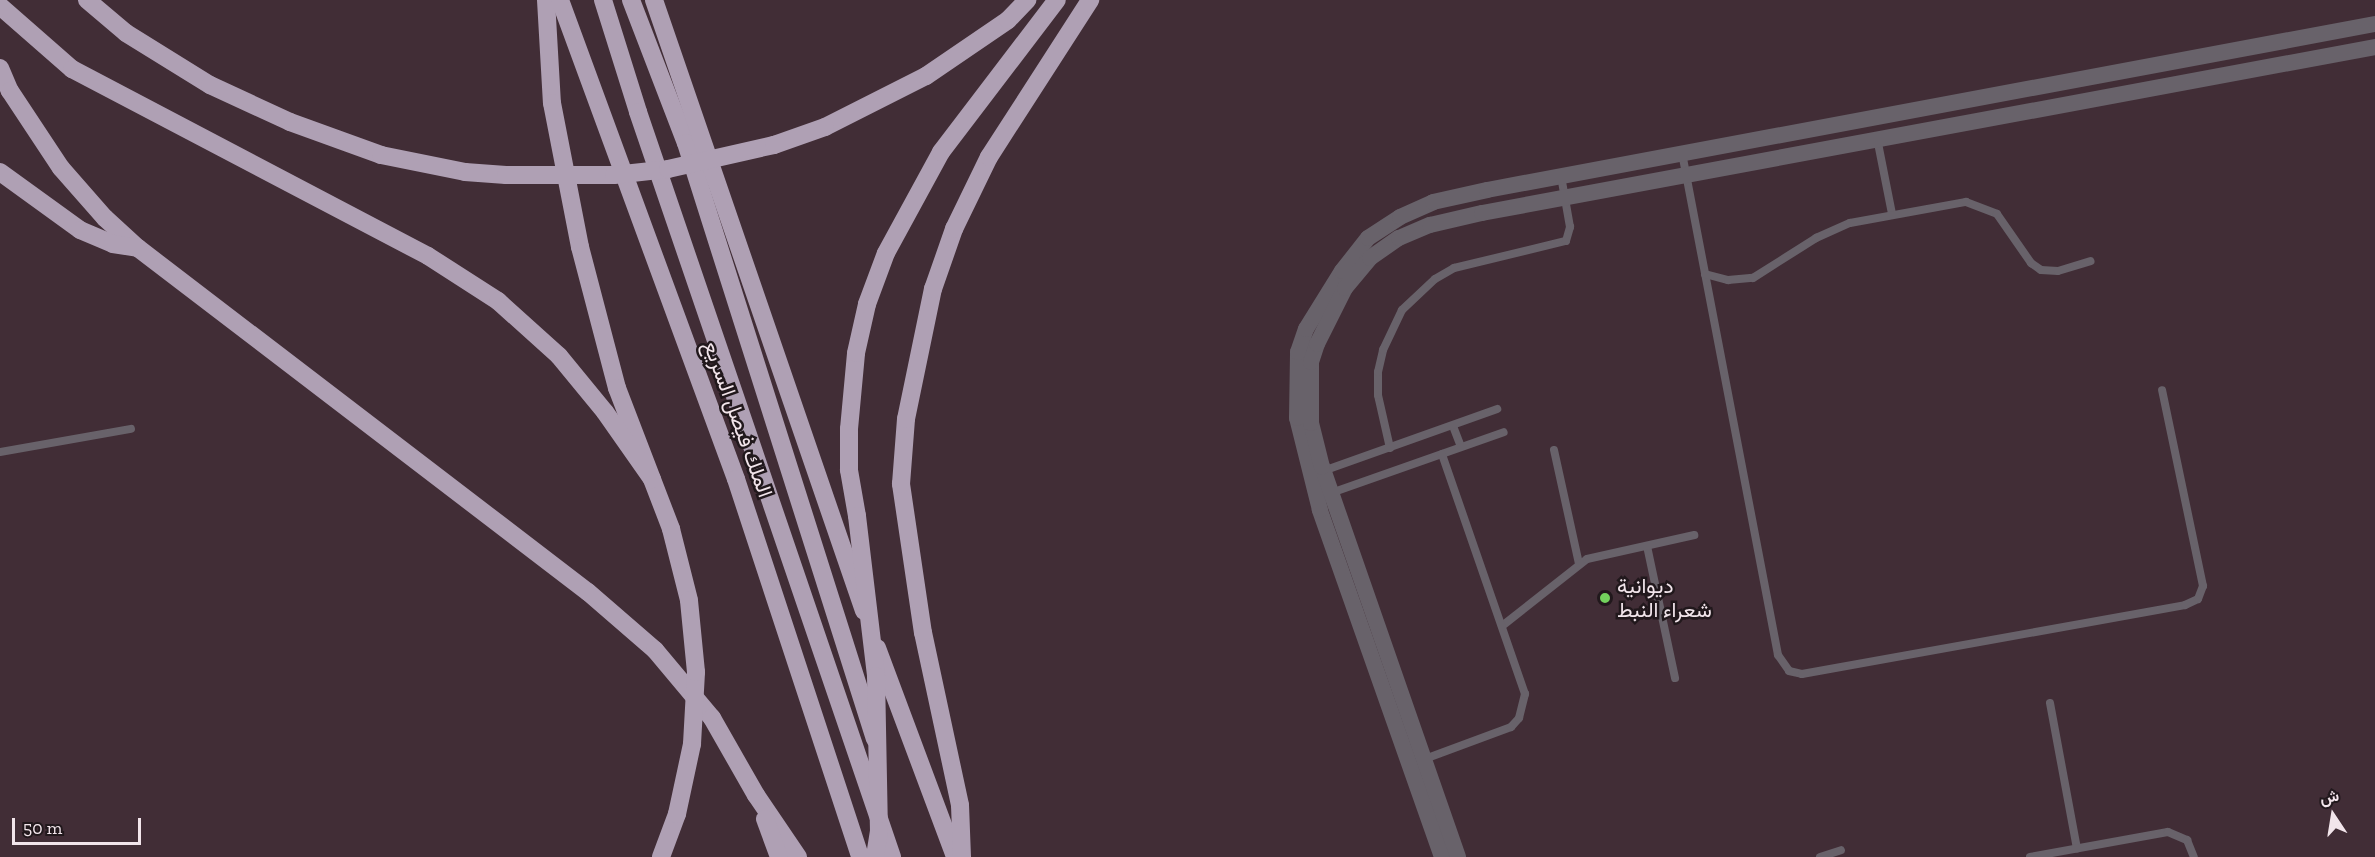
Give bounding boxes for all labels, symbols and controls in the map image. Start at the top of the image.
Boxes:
street label: الملك فيصل السريع [698,337,778,501]
place label: ديوانية شعراء النبط [1617,573,1712,623]
marker: ديوانية شعراء النبط [1598,591,1612,605]
north arrow [2303,785,2363,845]
text: ش [2318,786,2341,808]
scale bar [15,806,144,844]
text: 50 m [23,817,62,839]

